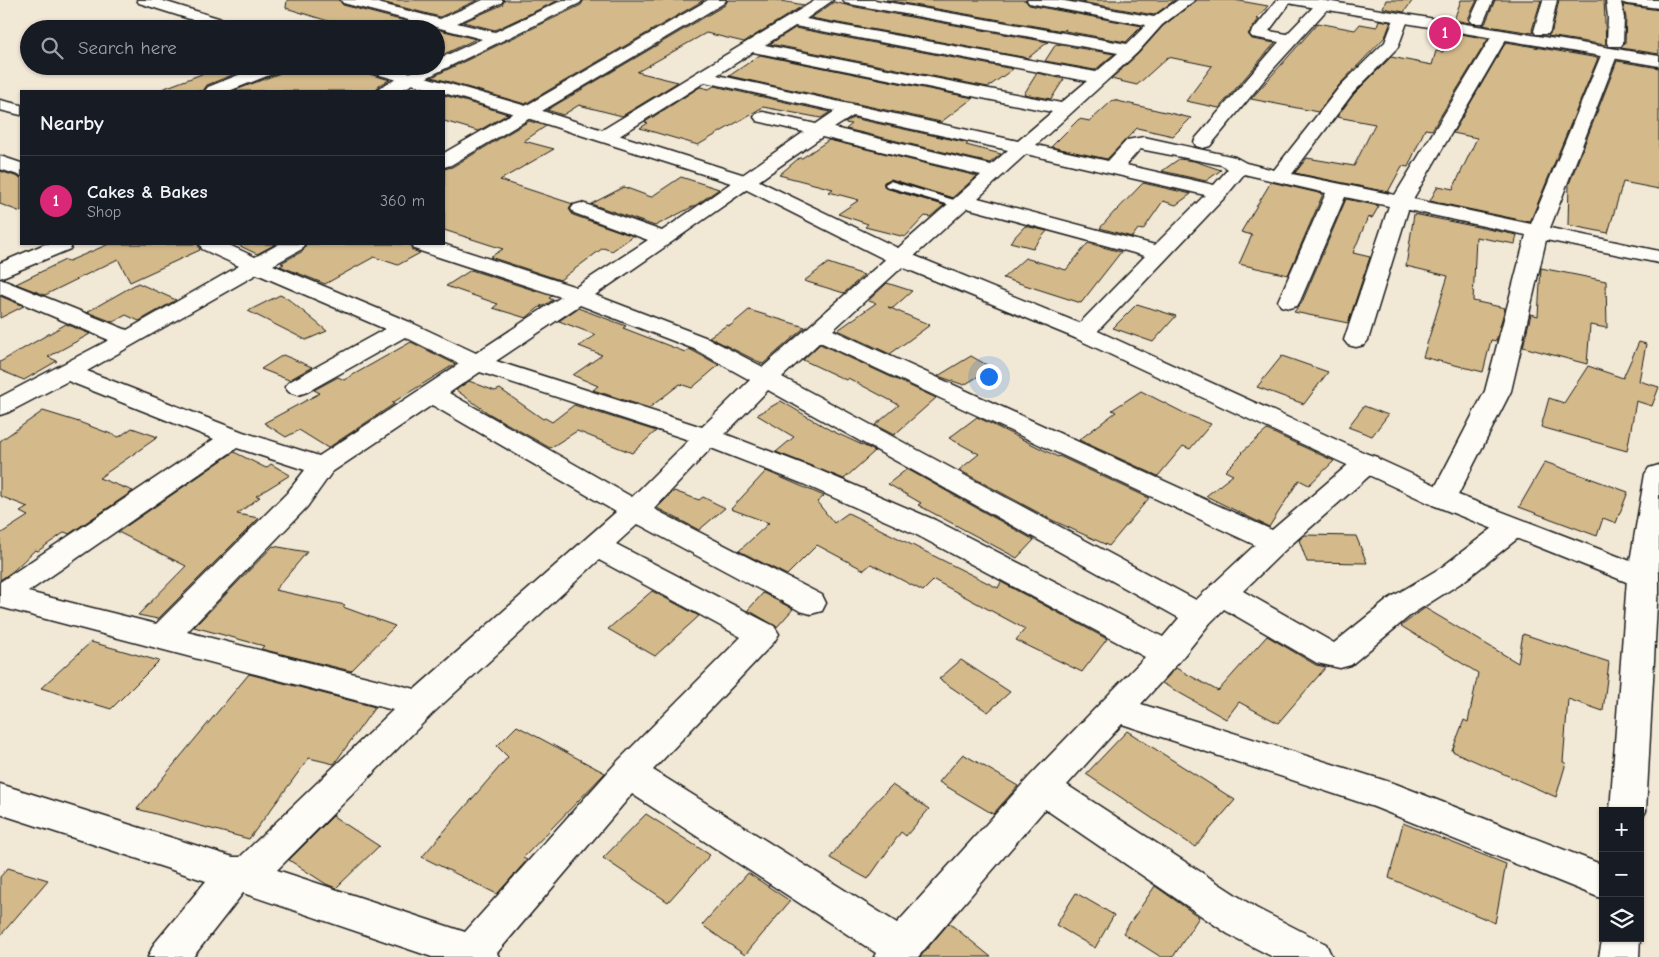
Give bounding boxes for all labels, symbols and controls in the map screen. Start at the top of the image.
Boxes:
pin: 1 [1429,14,1461,52]
search box [20,20,445,75]
icon: search [38,34,66,62]
text: Search here [78,37,177,59]
text: Nearby [40,111,104,135]
text: Cakes & Bakes [87,181,207,203]
text: 1 [53,192,59,210]
text: 360 m [380,192,425,210]
text: Shop [87,203,121,221]
your location [976,364,1002,390]
map controls [1599,807,1644,942]
button: + [1599,807,1644,852]
button: − [1599,852,1644,897]
button: layers [1599,897,1644,942]

